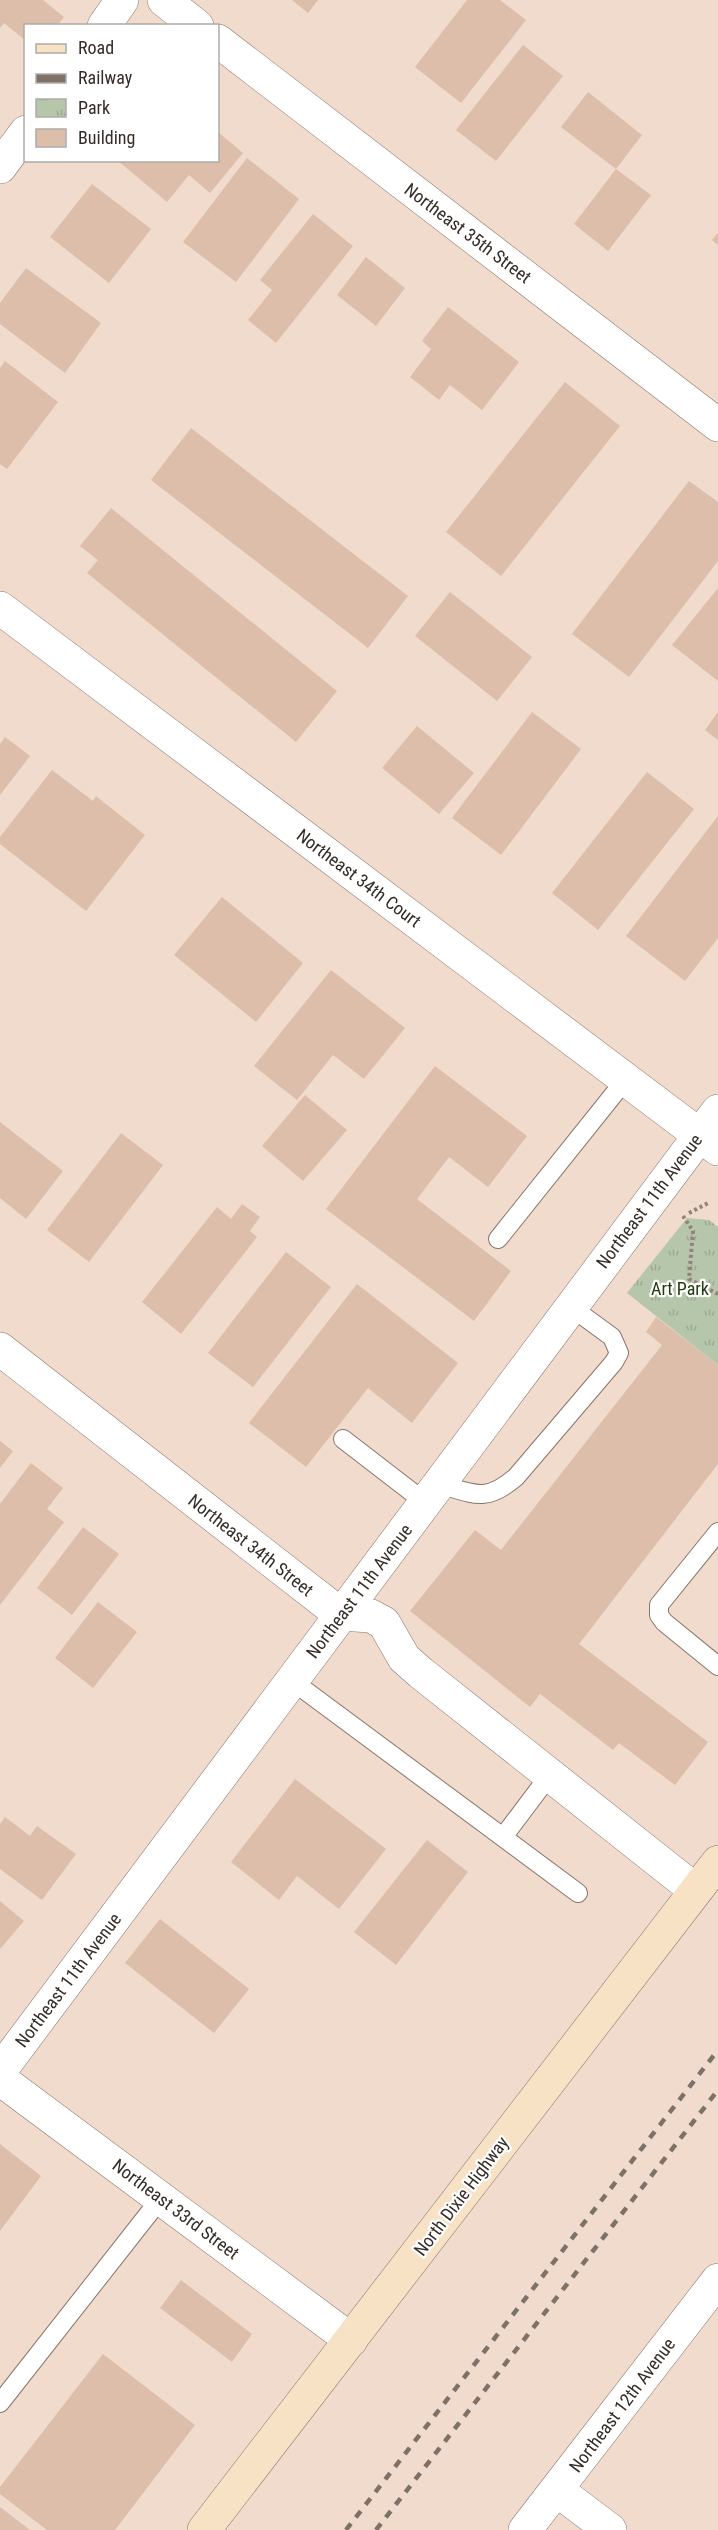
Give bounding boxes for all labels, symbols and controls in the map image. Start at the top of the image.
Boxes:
legend [24,24,219,162]
text: Road [78,37,114,58]
text: Railway [78,67,133,88]
text: Park [78,97,110,118]
text: Building [78,127,135,148]
street label: Northeast 35th Street [401,179,535,287]
street label: Northeast 34th Court [293,824,425,932]
street label: Northeast 11th Avenue [592,1130,706,1272]
park label: Art Park [651,1278,709,1299]
street label: Northeast 34th Street [184,1490,318,1600]
street label: Northeast 11th Avenue [302,1520,416,1662]
street label: Northeast 11th Avenue [11,1909,125,2051]
street label: North Dixie Highway [409,2132,513,2260]
street label: Northeast 33rd Street [109,2155,243,2263]
street label: Northeast 12th Avenue [565,2334,679,2476]

